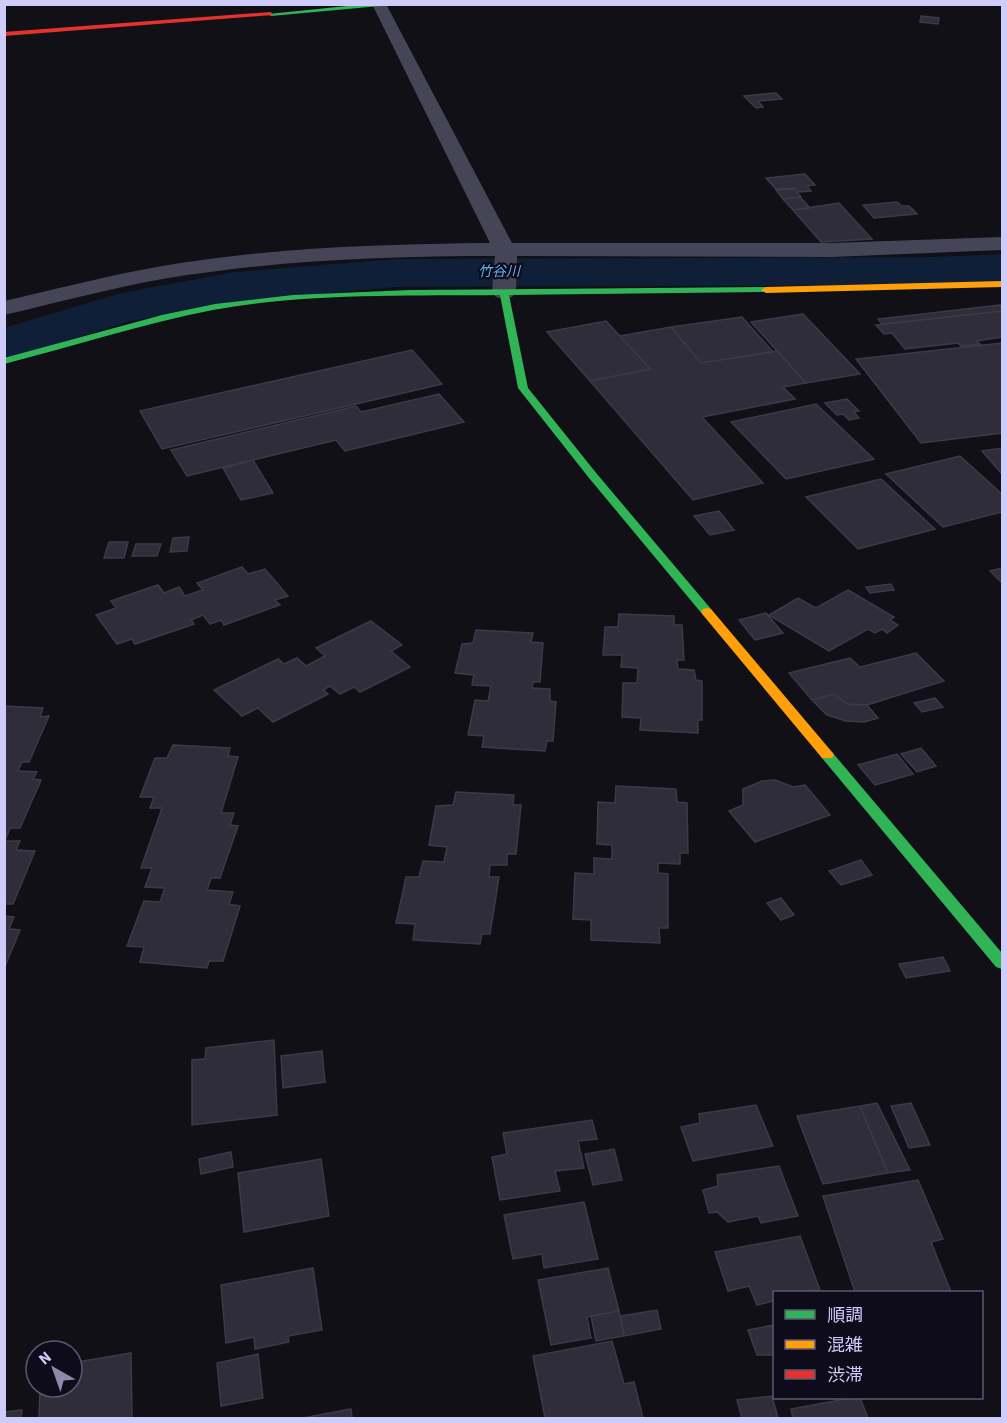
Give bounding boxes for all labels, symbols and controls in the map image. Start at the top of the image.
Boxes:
water label: 竹谷川 [478,262,522,282]
legend [773,1291,983,1399]
text: 順調 [827,1303,863,1328]
text: 混雑 [827,1333,863,1358]
north arrow [24,1339,84,1399]
text: N [34,1346,56,1370]
text: 渋滞 [827,1363,863,1388]

